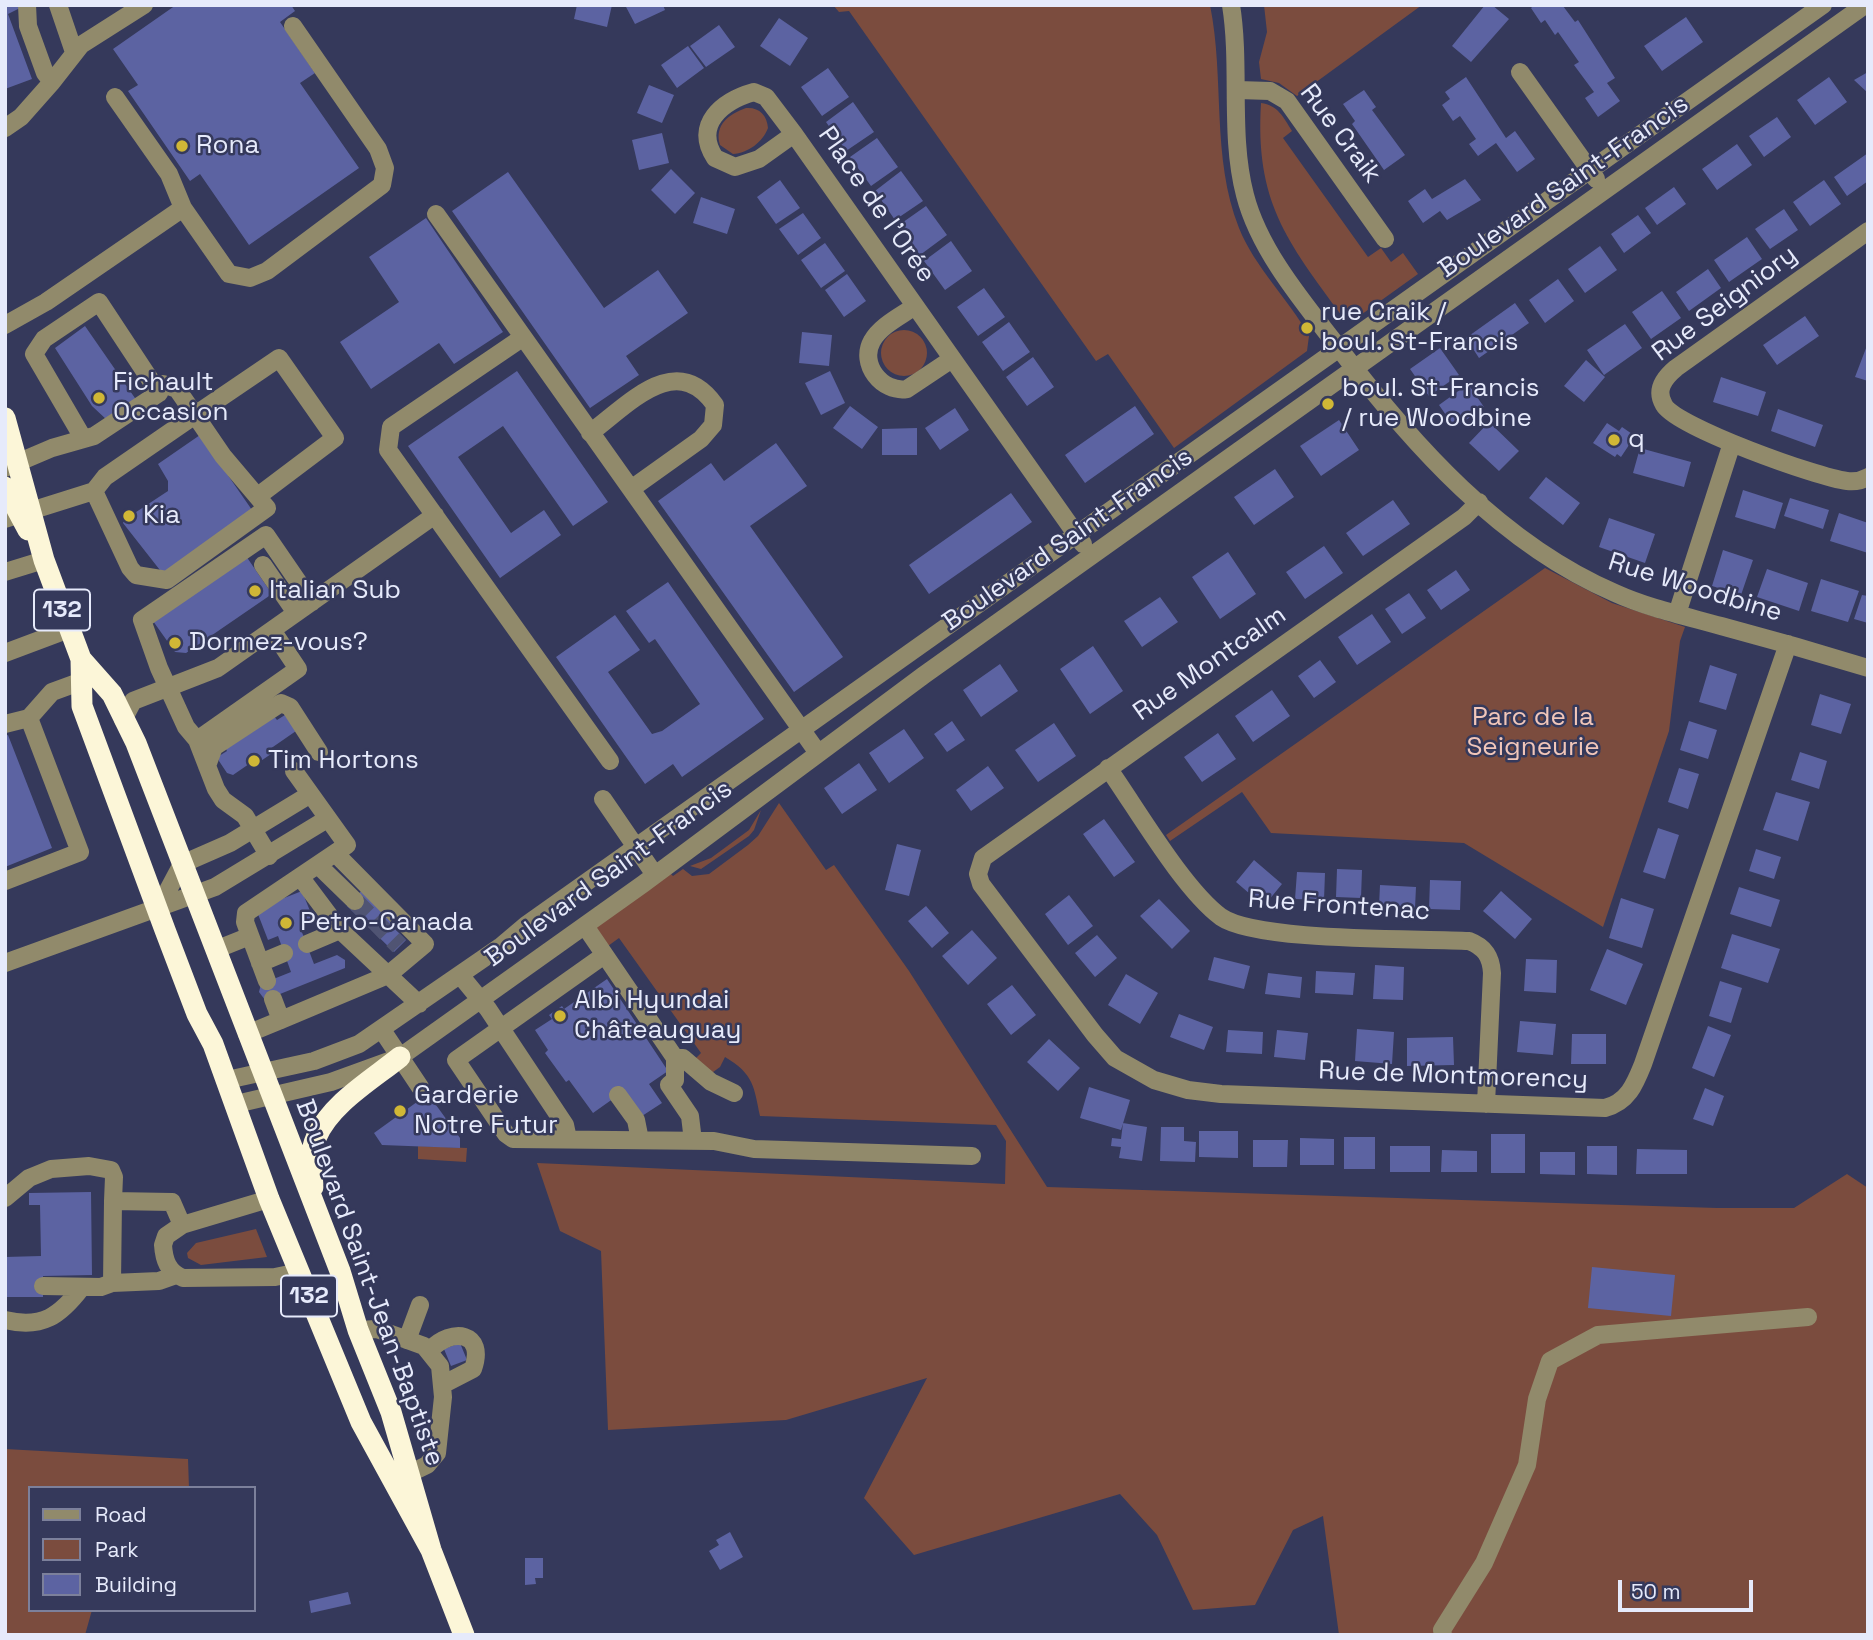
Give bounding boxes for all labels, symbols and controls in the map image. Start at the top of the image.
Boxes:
street label: Rue Craik [1293,78,1387,190]
street label: Boulevard Saint-Francis [1433,89,1695,285]
street label: Place de l'Orée [811,121,941,289]
place label: Rona [196,130,259,162]
marker: Rona [174,138,190,154]
street label: Rue Seigniory [1647,240,1803,368]
place label: rue Craik / boul. St-Francis [1321,297,1519,358]
marker: rue Craik / boul. St-Francis [1299,320,1315,336]
place label: Fichault Occasion [113,367,228,428]
place label: boul. St-Francis / rue Woodbine [1342,373,1540,434]
marker: Fichault Occasion [91,390,107,406]
marker: boul. St-Francis / rue Woodbine [1320,396,1336,412]
place label: q [1628,424,1645,456]
marker: q [1606,432,1622,448]
street label: Boulevard Saint-Francis [937,442,1199,638]
place label: Kia [143,500,180,532]
marker: Kia [121,508,137,524]
street label: Rue Woodbine [1604,547,1786,629]
place label: Italian Sub [269,575,401,607]
marker: Italian Sub [247,583,263,599]
road number: 132 [34,590,90,630]
street label: Rue Montcalm [1128,600,1292,728]
place label: Dormez-vous? [189,627,368,659]
marker: Dormez-vous? [167,635,183,651]
park label: Parc de la Seigneurie [1466,702,1600,764]
place label: Tim Hortons [268,745,419,777]
marker: Tim Hortons [246,753,262,769]
street label: Boulevard Saint-Francis [479,774,739,974]
street label: Rue Frontenac [1247,884,1431,928]
place label: Petro-Canada [300,907,473,939]
marker: Petro-Canada [278,915,294,931]
place label: Albi Hyundai Châteauguay [574,985,741,1046]
marker: Albi Hyundai Châteauguay [552,1008,568,1024]
street label: Rue de Montmorency [1318,1056,1588,1096]
place label: Garderie Notre Futur [414,1080,558,1142]
street label: Boulevard Saint-Jean-Baptiste [288,1095,450,1471]
marker: Garderie Notre Futur [392,1103,408,1119]
road number: 132 [281,1276,337,1316]
legend [28,1486,256,1612]
text: Road [95,1501,147,1528]
text: Park [95,1536,139,1563]
scale bar [1621,1566,1756,1610]
text: Building [95,1571,177,1598]
text: 50 m [1631,1578,1681,1605]

